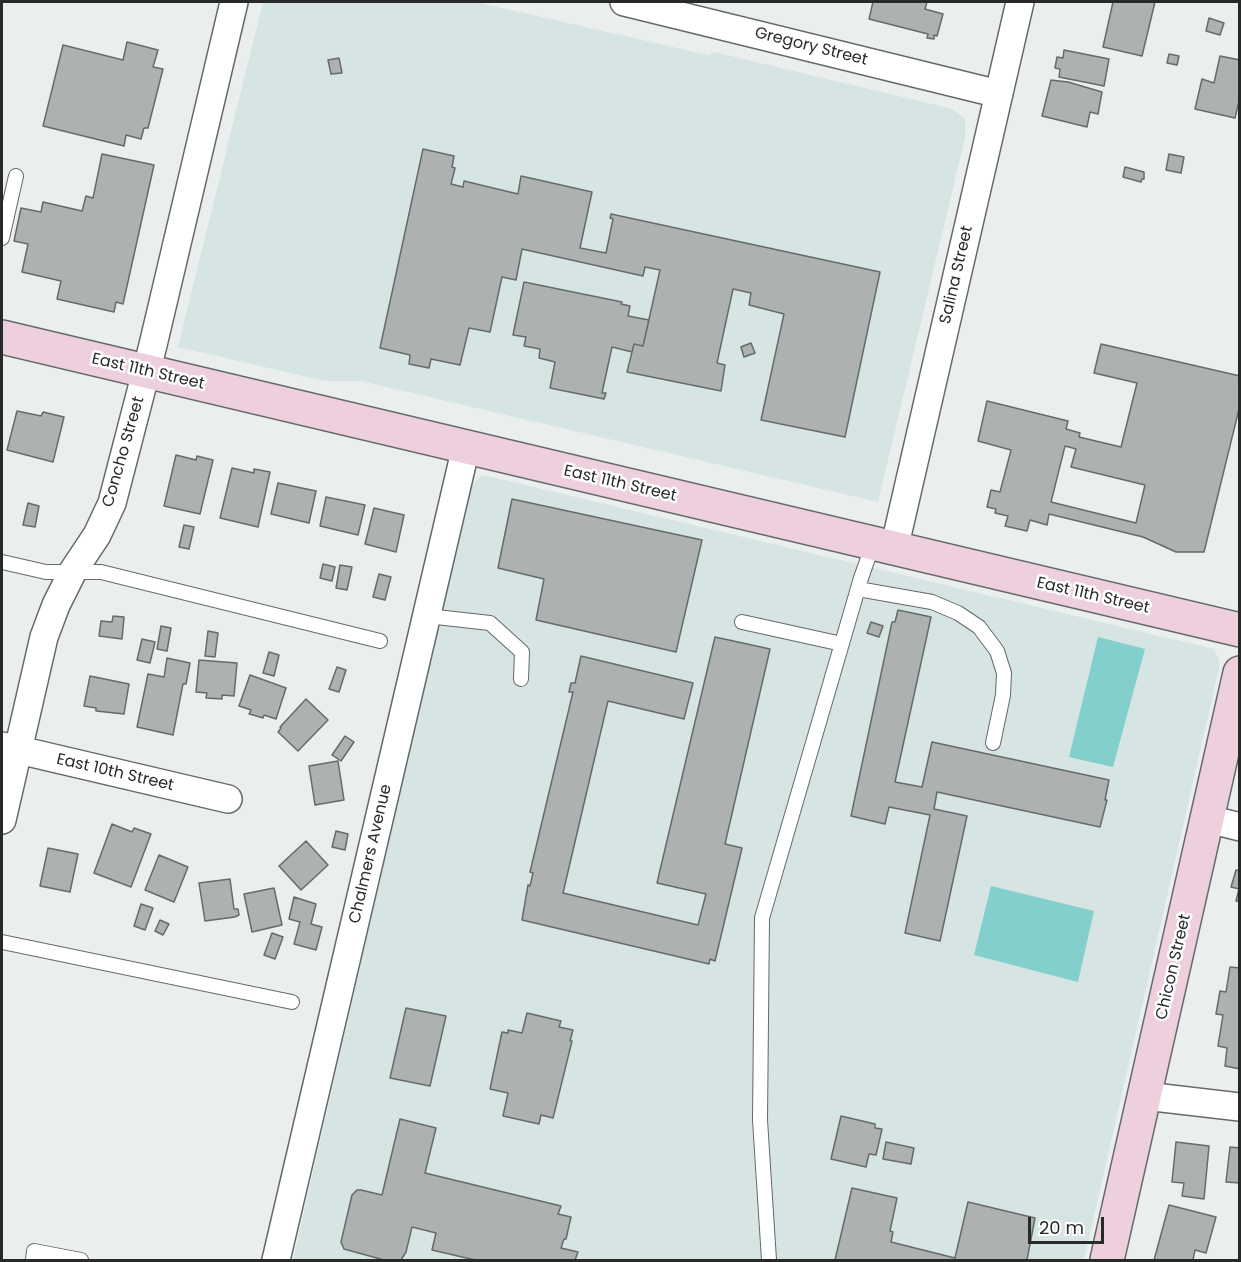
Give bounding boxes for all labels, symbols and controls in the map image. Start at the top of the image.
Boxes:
street label: Gregory Street [753,24,869,70]
street label: Salina Street [936,224,978,326]
street label: East 11th Street [90,350,206,394]
street label: Concho Street [99,394,149,510]
street label: East 11th Street [562,462,678,506]
street label: East 11th Street [1035,574,1151,618]
street label: East 10th Street [54,750,176,796]
street label: Chalmers Avenue [346,782,396,926]
street label: Chicon Street [1153,912,1195,1022]
scale bar [1031,1205,1108,1243]
text: 20 m [1039,1215,1084,1240]

